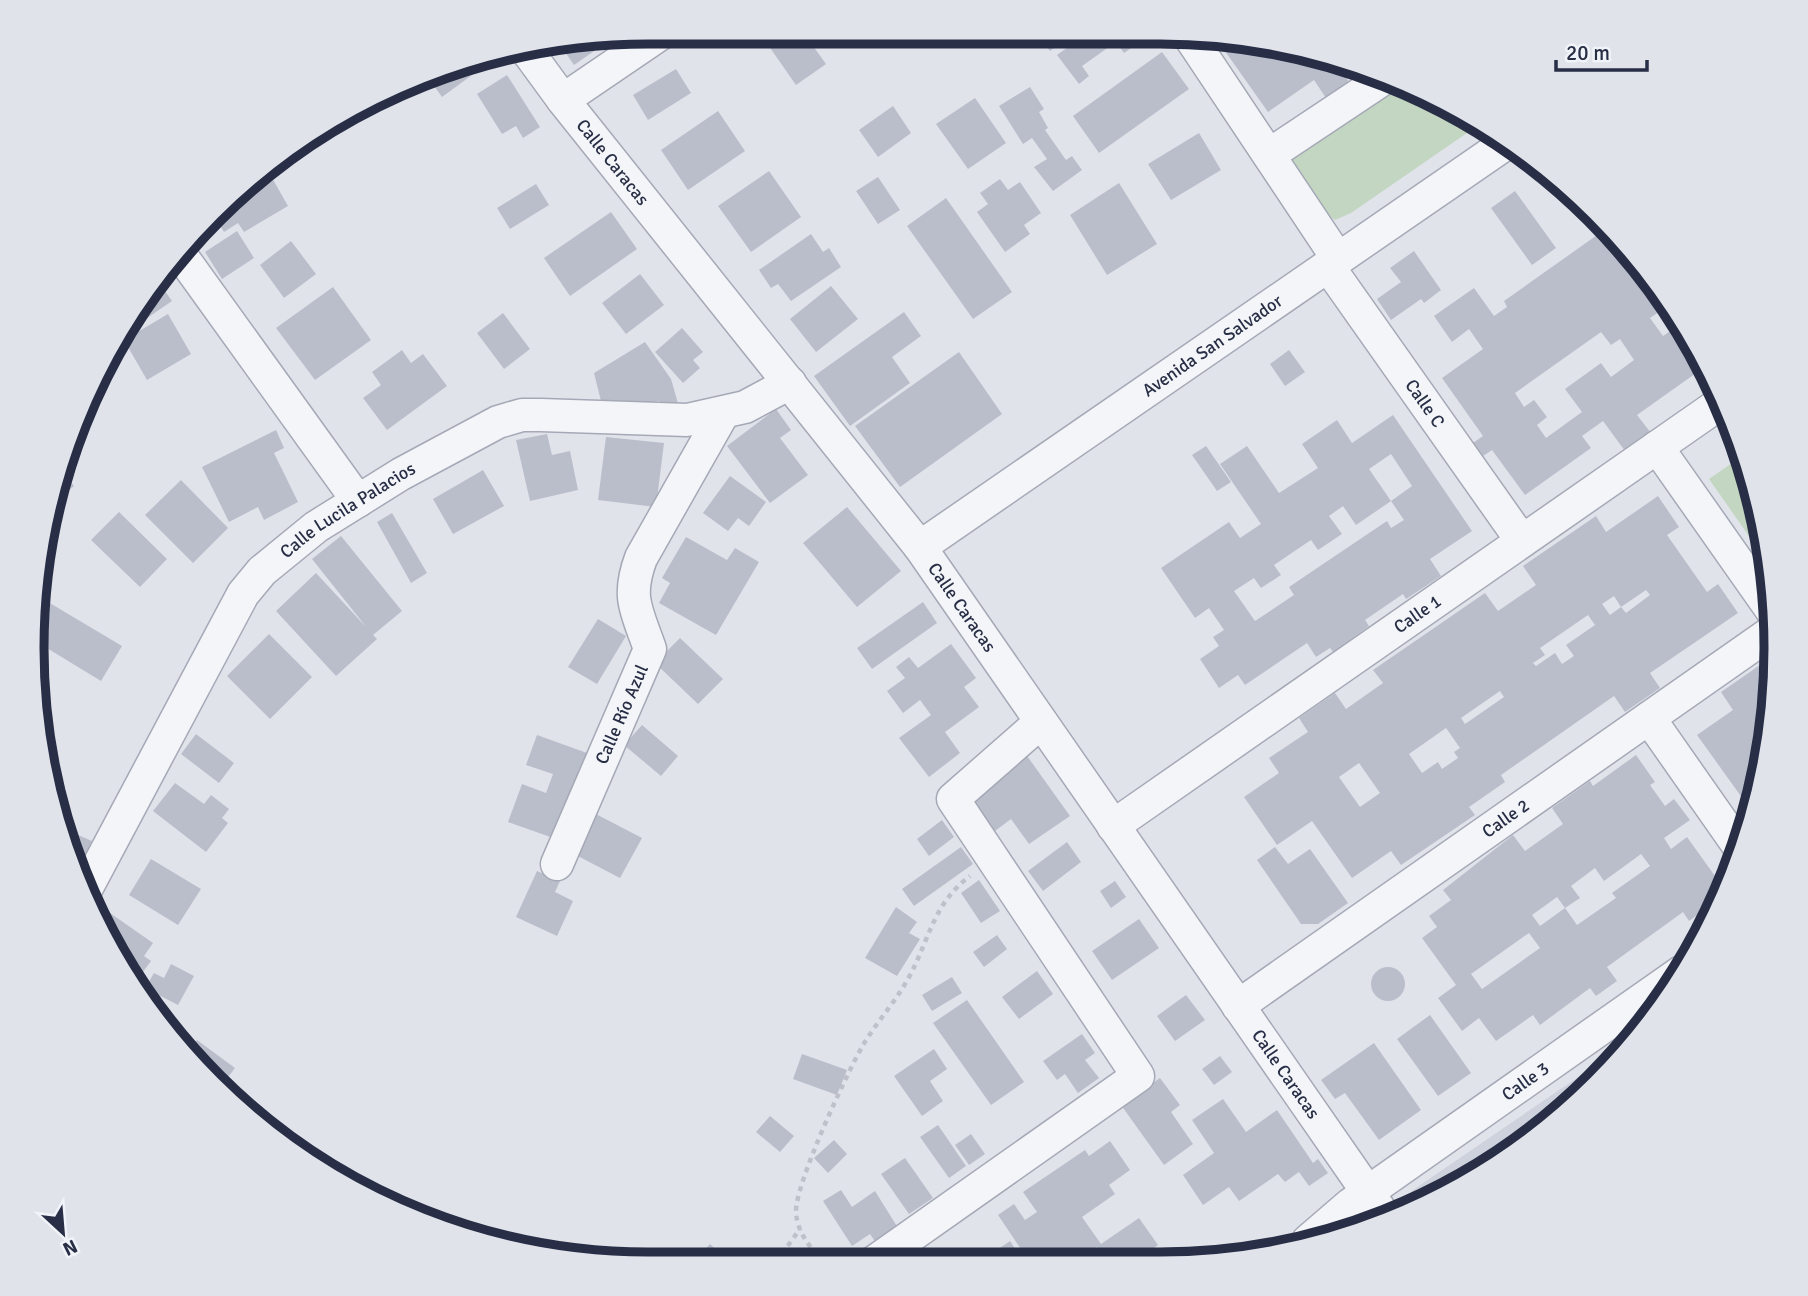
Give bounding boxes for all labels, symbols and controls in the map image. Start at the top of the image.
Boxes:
scale bar [1556,28,1647,72]
text: 20 m [1566,40,1610,66]
street label: Calle Caracas [572,115,654,210]
street label: Avenida San Salvador [1138,290,1287,401]
street label: Calle C [1400,375,1449,432]
street label: Calle Lucila Palacios [276,457,419,563]
street label: Calle Caracas [923,558,1001,657]
street label: Calle 1 [1390,590,1445,638]
street label: Calle Río Azul [591,661,653,768]
street label: Calle 2 [1478,794,1534,842]
street label: Calle Caracas [1247,1025,1324,1123]
street label: Calle 3 [1498,1057,1553,1106]
north arrow [28,1198,98,1268]
text: N [59,1234,81,1261]

